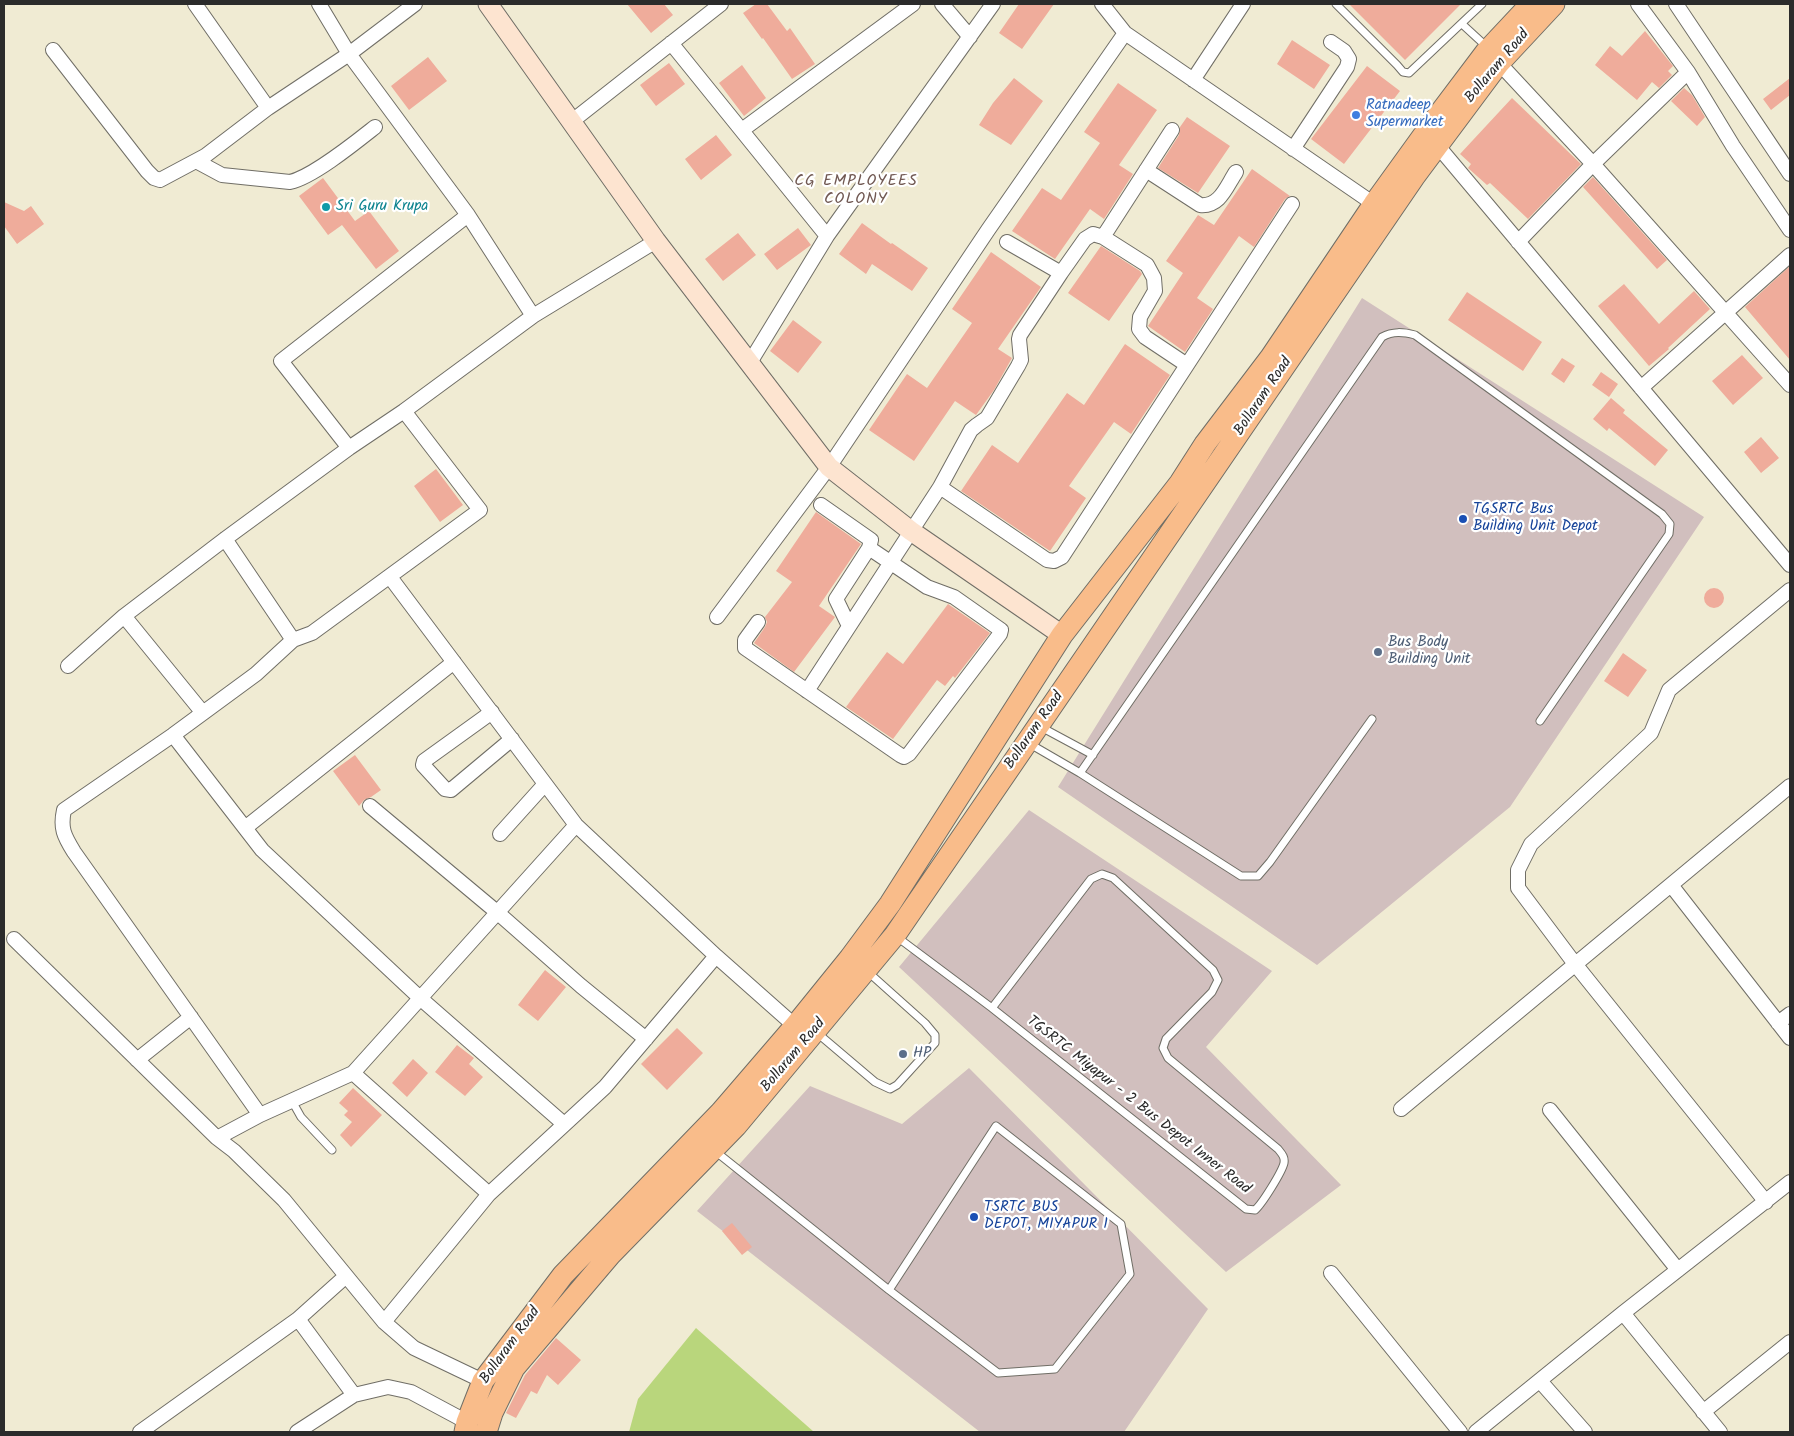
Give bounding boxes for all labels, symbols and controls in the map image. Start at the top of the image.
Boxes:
street label: Bollaram Road [1462,26,1534,108]
place label: Ratnadeep Supermarket [1366,97,1444,132]
marker: Ratnadeep Supermarket [1350,109,1362,121]
district label: CG EMPLOYEES COLONY [793,172,919,210]
place label: Sri Guru Krupa [336,198,428,216]
marker: Sri Guru Krupa [320,201,332,213]
street label: Bollaram Road [1231,354,1297,440]
place label: TGSRTC Bus Building Unit Depot [1473,501,1598,536]
marker: TGSRTC Bus Building Unit Depot [1457,513,1469,525]
place label: Bus Body Building Unit [1388,634,1471,669]
marker: Bus Body Building Unit [1372,646,1384,658]
street label: Bollaram Road [1002,689,1068,773]
street label: TGSRTC Miyapur - 2 Bus Depot Inner Road [1022,1013,1254,1199]
street label: Bollaram Road [758,1015,830,1097]
place label: HP [913,1045,931,1063]
marker: HP [897,1048,909,1060]
place label: TSRTC BUS DEPOT, MIYAPUR 1 [984,1199,1108,1234]
marker: TSRTC BUS DEPOT, MIYAPUR 1 [968,1211,980,1223]
street label: Bollaram Road [477,1304,545,1388]

